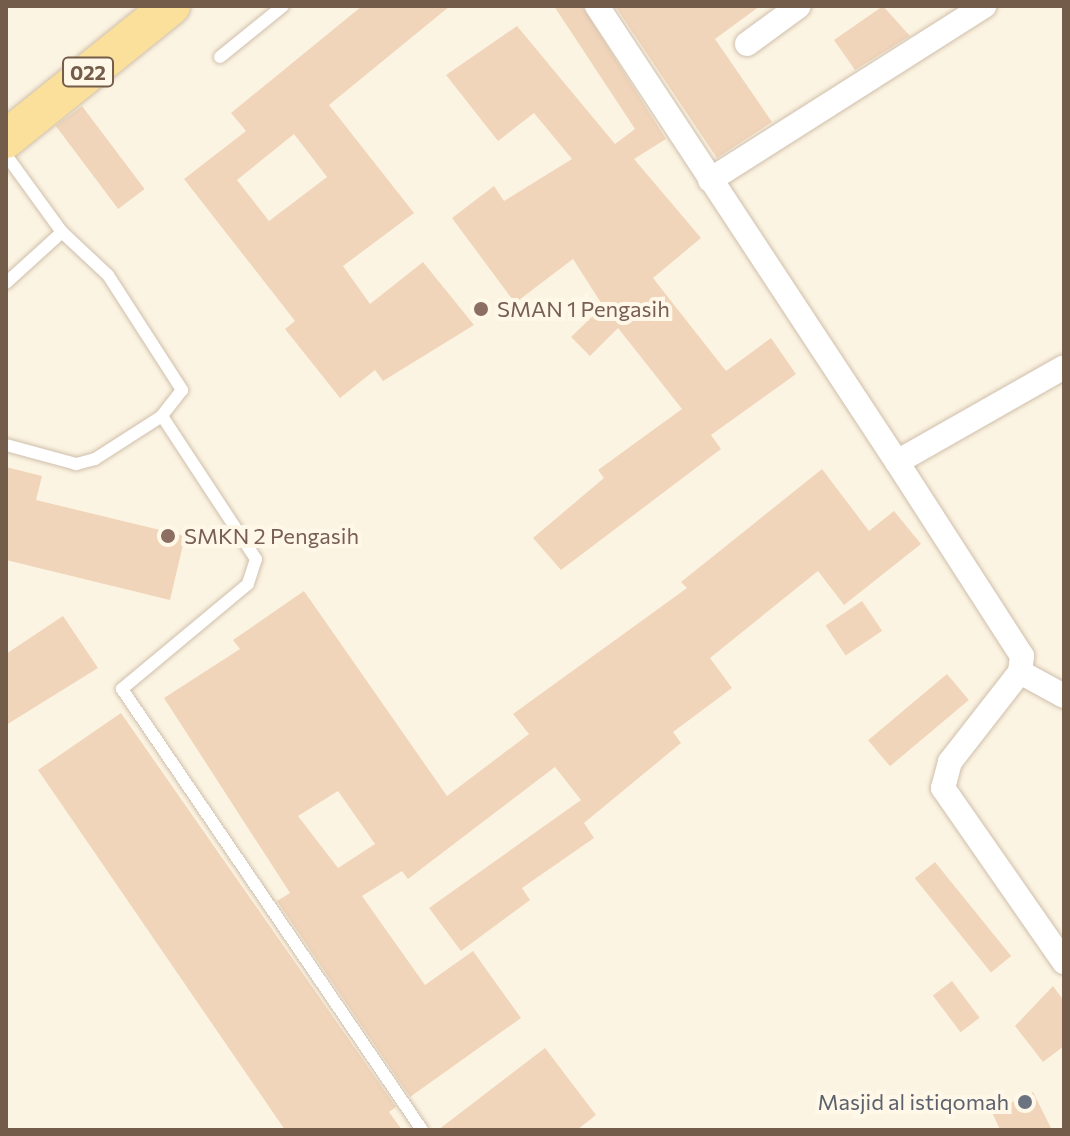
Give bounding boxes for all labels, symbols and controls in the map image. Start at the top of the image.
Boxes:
road number: 022 [62,56,114,88]
place label: SMAN 1 Pengasih [497,296,670,322]
marker: SMAN 1 Pengasih [472,300,490,318]
place label: SMKN 2 Pengasih [184,523,359,549]
marker: SMKN 2 Pengasih [159,527,177,545]
place label: Masjid al istiqomah [818,1089,1009,1115]
marker: Masjid al istiqomah [1016,1093,1034,1111]

